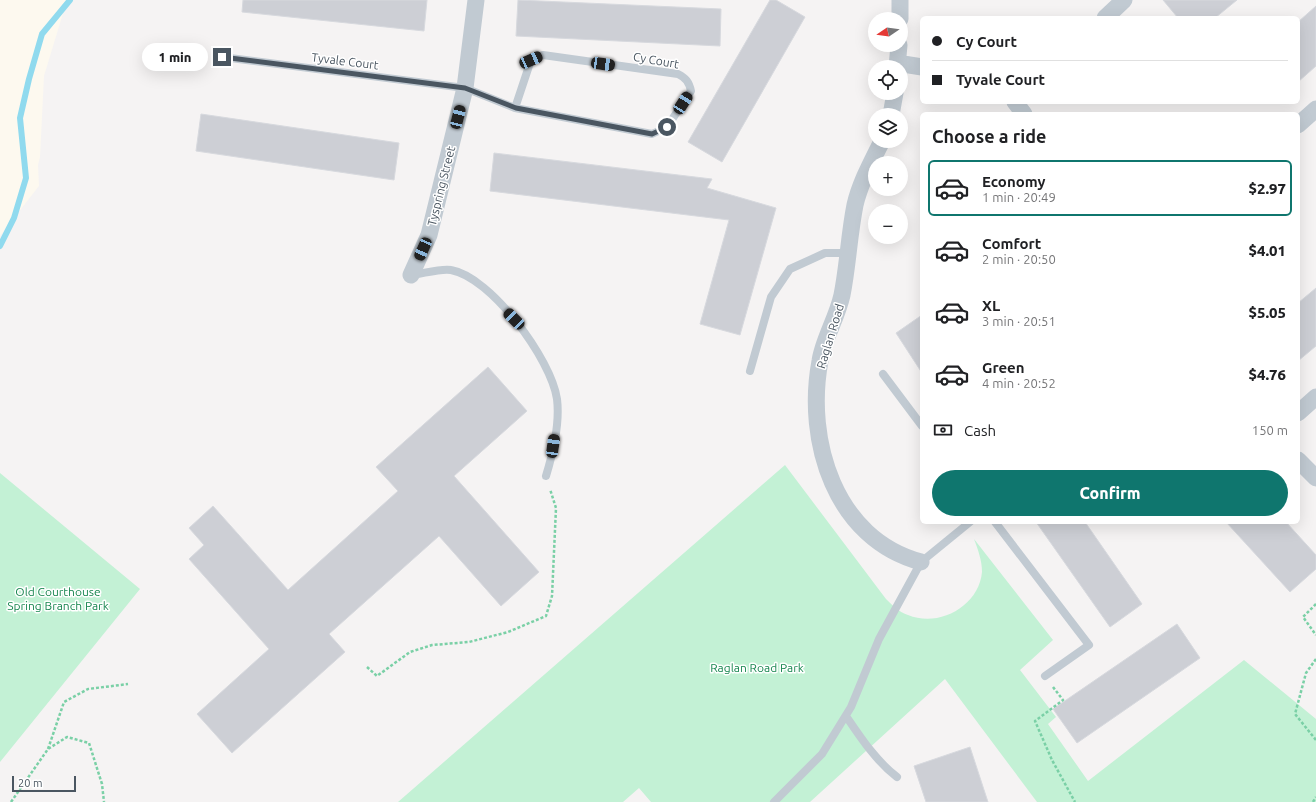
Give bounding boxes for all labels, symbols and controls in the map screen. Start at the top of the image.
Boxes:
north arrow [868,12,908,52]
map controls [868,12,908,244]
text: Cy Court [956,33,1017,50]
callout: 1 min [142,43,208,71]
route end [213,48,231,66]
text: 1 min [158,50,192,64]
street label: Tyvale Court [311,50,380,72]
car [518,50,544,70]
street label: Cy Court [632,50,680,70]
car [590,56,616,72]
button: locate [868,60,908,100]
text: Tyvale Court [956,71,1045,88]
car [671,90,695,116]
car [449,104,467,130]
button: layers [868,108,908,148]
route start [658,118,676,136]
text: Choose a ride [932,126,1046,146]
street label: Tyspring Street [425,144,457,227]
button: + [868,156,908,196]
icon: car [934,170,970,206]
text: Economy [982,173,1046,190]
text: $2.97 [1248,180,1286,197]
text: 1 min · 20:49 [982,190,1056,204]
button: − [868,204,908,244]
icon: car [934,232,970,268]
text: Comfort [982,235,1041,252]
car [413,236,433,262]
text: $4.01 [1248,242,1286,259]
text: 2 min · 20:50 [982,252,1056,266]
icon: car [934,294,970,330]
text: XL [982,297,1000,314]
street label: Raglan Road [814,302,846,370]
text: $5.05 [1248,304,1286,321]
car [501,306,527,332]
text: 3 min · 20:51 [982,314,1056,328]
icon: car [934,356,970,392]
text: Green [982,359,1024,376]
text: $4.76 [1248,366,1286,383]
text: 4 min · 20:52 [982,376,1056,390]
icon: cash [932,419,954,441]
text: Cash [964,422,996,439]
text: 150 m [1252,423,1288,437]
car [545,433,561,459]
button: Confirm [932,470,1288,516]
park label: Old Courthouse Spring Branch Park [7,585,109,612]
park label: Raglan Road Park [710,661,804,674]
scale bar [12,774,76,793]
text: 20 m [18,777,42,789]

